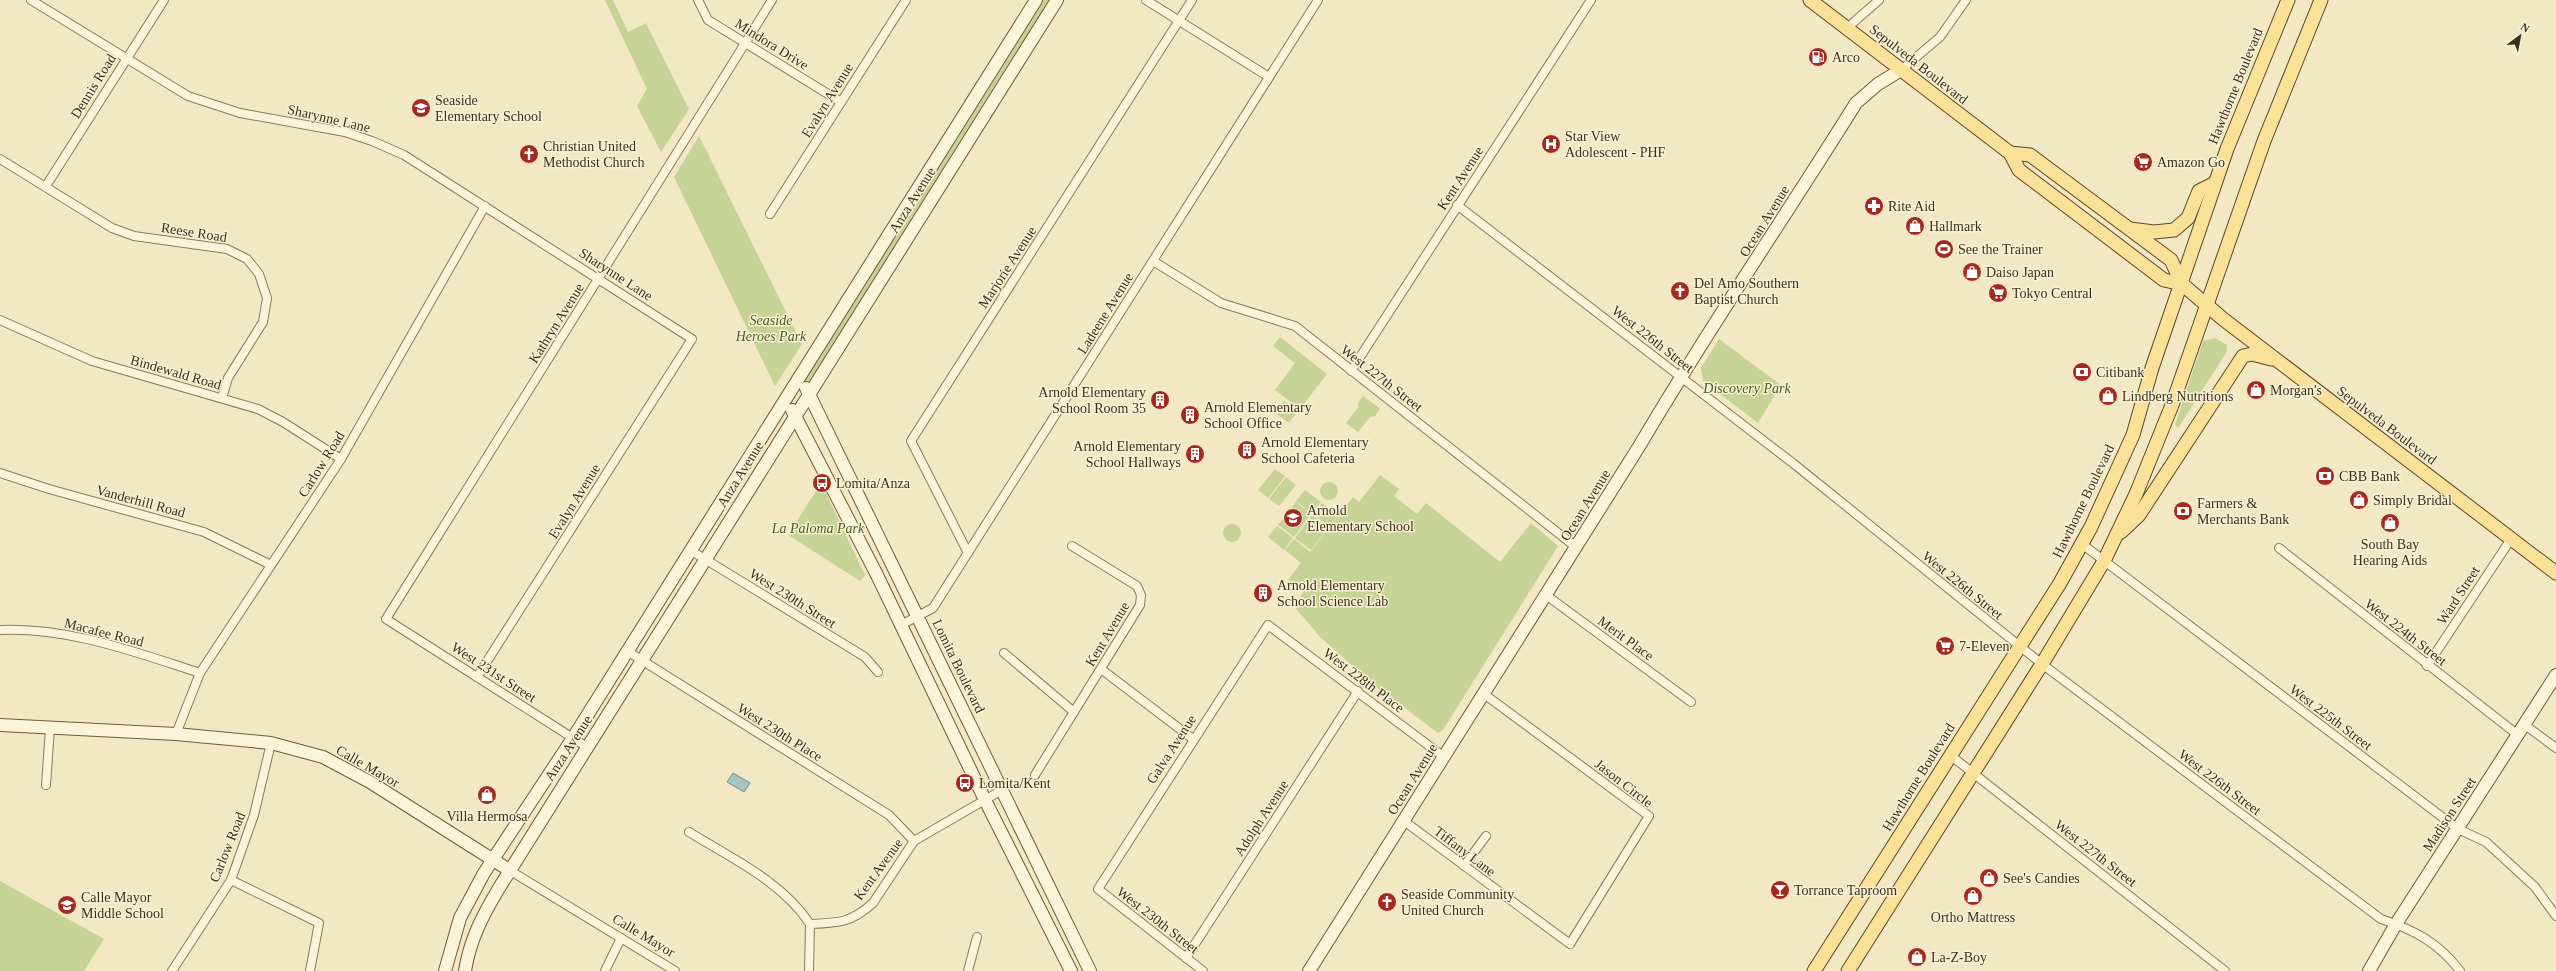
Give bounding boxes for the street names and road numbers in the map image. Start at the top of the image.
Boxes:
street label: Mindora Drive [732,16,811,73]
street label: Sepulveda Boulevard [1867,22,1971,107]
street label: Hawthorne Boulevard [2205,26,2266,146]
street label: Dennis Road [68,51,119,121]
street label: Evalyn Avenue [799,60,856,140]
street label: Sharynne Lane [286,102,372,135]
street label: Kent Avenue [1434,144,1486,213]
street label: Anza Avenue [886,165,939,236]
street label: Ocean Avenue [1737,183,1792,260]
street label: Reese Road [160,220,228,245]
street label: Marjorie Avenue [975,224,1039,311]
street label: Sharynne Lane [576,245,655,304]
street label: Ladeene Avenue [1075,270,1136,357]
street label: Kathryn Avenue [526,281,587,366]
street label: West 226th Street [1609,303,1696,376]
street label: West 227th Street [1338,342,1425,415]
street label: Bindewald Road [129,352,223,393]
street label: Sepulveda Boulevard [2334,383,2439,468]
street label: Carlow Road [295,429,347,500]
street label: Anza Avenue [714,439,767,510]
street label: Hawthorne Boulevard [2050,442,2117,560]
street label: Evalyn Avenue [546,461,603,541]
street label: Ocean Avenue [1558,467,1613,544]
street label: Vanderhill Road [95,482,187,521]
street label: West 226th Street [1919,548,2006,622]
street label: Ward Street [2434,563,2483,627]
street label: West 230th Street [747,566,839,631]
street label: West 224th Street [2362,596,2449,669]
street label: Kent Avenue [1082,599,1133,669]
street label: Merit Place [1595,613,1656,664]
street label: Macafee Road [63,615,145,650]
street label: Lomita Boulevard [929,617,988,715]
street label: West 231st Street [449,640,539,705]
street label: West 228th Place [1321,645,1407,716]
street label: West 225th Street [2287,682,2375,753]
street label: West 230th Place [735,700,825,764]
street label: Galva Avenue [1144,712,1199,786]
street label: Anza Avenue [542,713,595,784]
street label: Hawthorne Boulevard [1879,721,1958,834]
street label: Ocean Avenue [1385,741,1440,818]
street label: Calle Mayor [334,742,402,791]
street label: West 226th Street [2176,747,2264,818]
street label: Jason Circle [1592,756,1655,810]
street label: Madison Street [2420,774,2479,854]
street label: Adolph Avenue [1231,778,1291,859]
street label: Carlow Road [207,810,248,884]
street label: West 227th Street [2052,817,2139,890]
street label: Tiffany Lane [1431,824,1498,879]
street label: Kent Avenue [851,836,906,903]
street label: West 230th Street [1114,884,1201,957]
street label: Calle Mayor [610,911,678,960]

